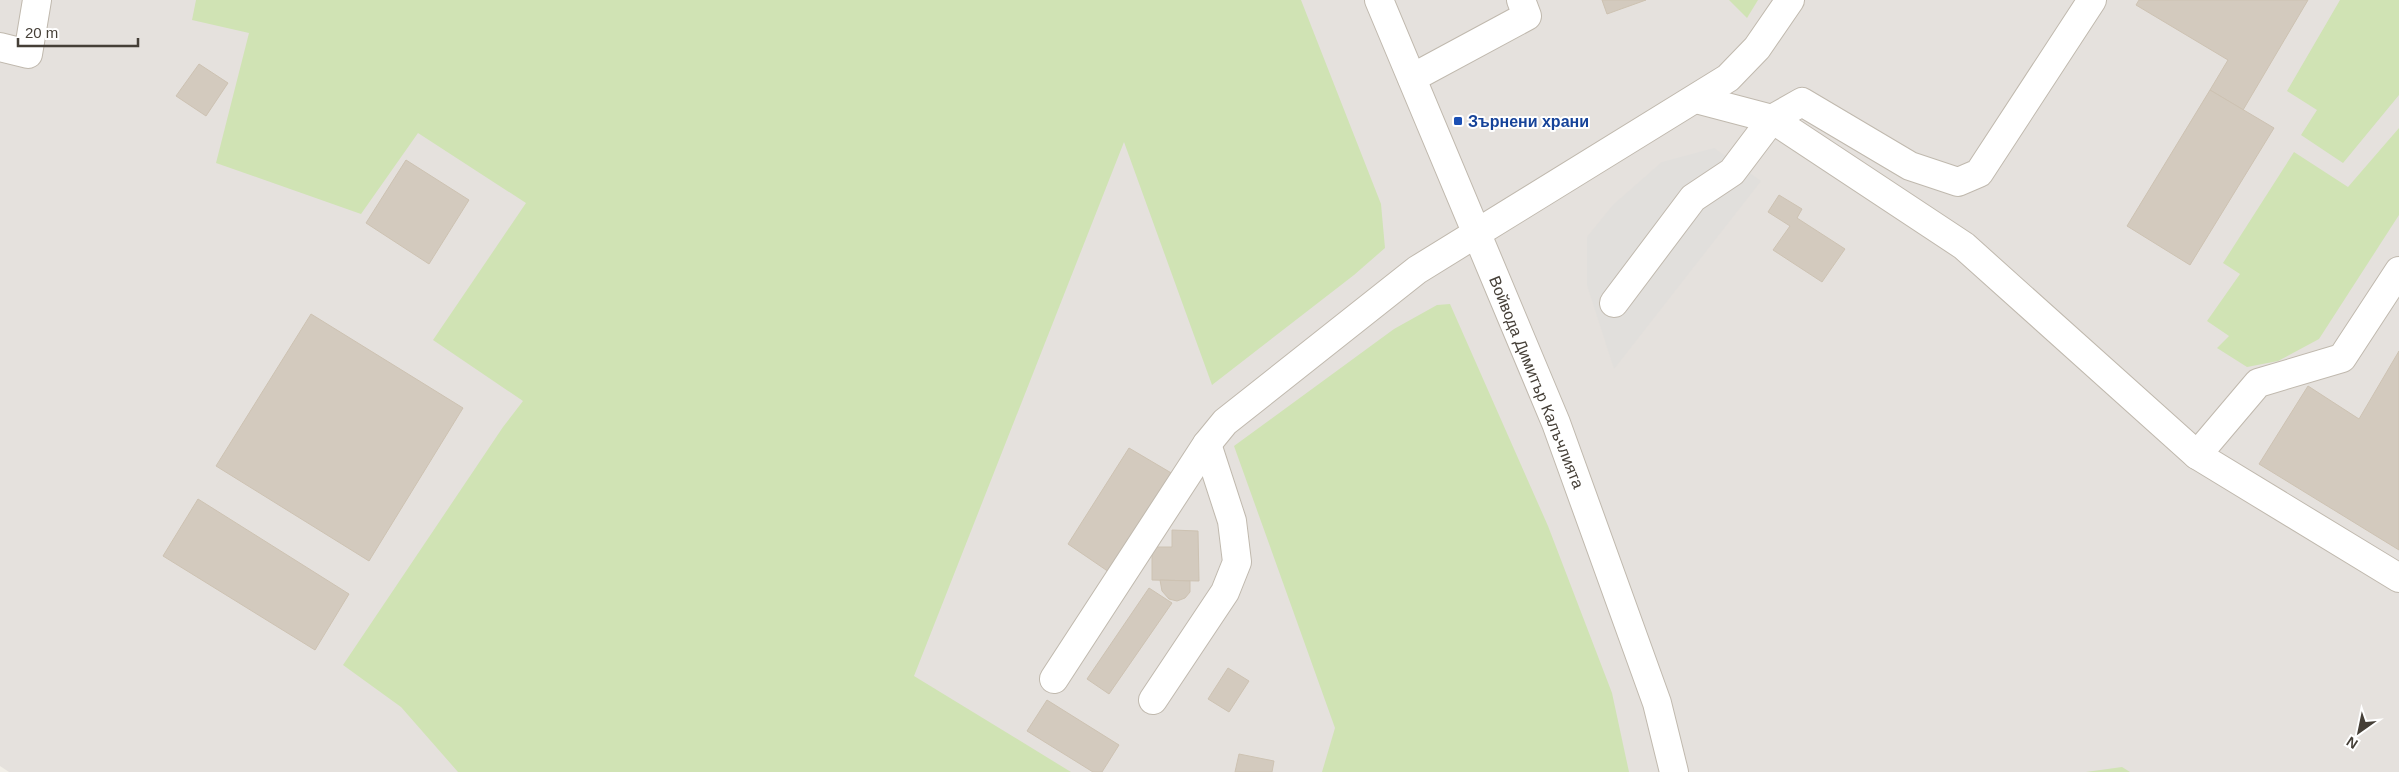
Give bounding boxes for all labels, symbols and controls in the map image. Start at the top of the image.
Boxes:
scale bar [18,15,138,47]
text: 20 m [25,24,58,41]
place label: Зърнени храни [1468,113,1589,130]
marker: Зърнени храни [1452,115,1464,127]
street label: Войвода Димитър Калъчлията [1486,274,1587,491]
north arrow [2334,707,2384,757]
text: N [2343,733,2361,752]

